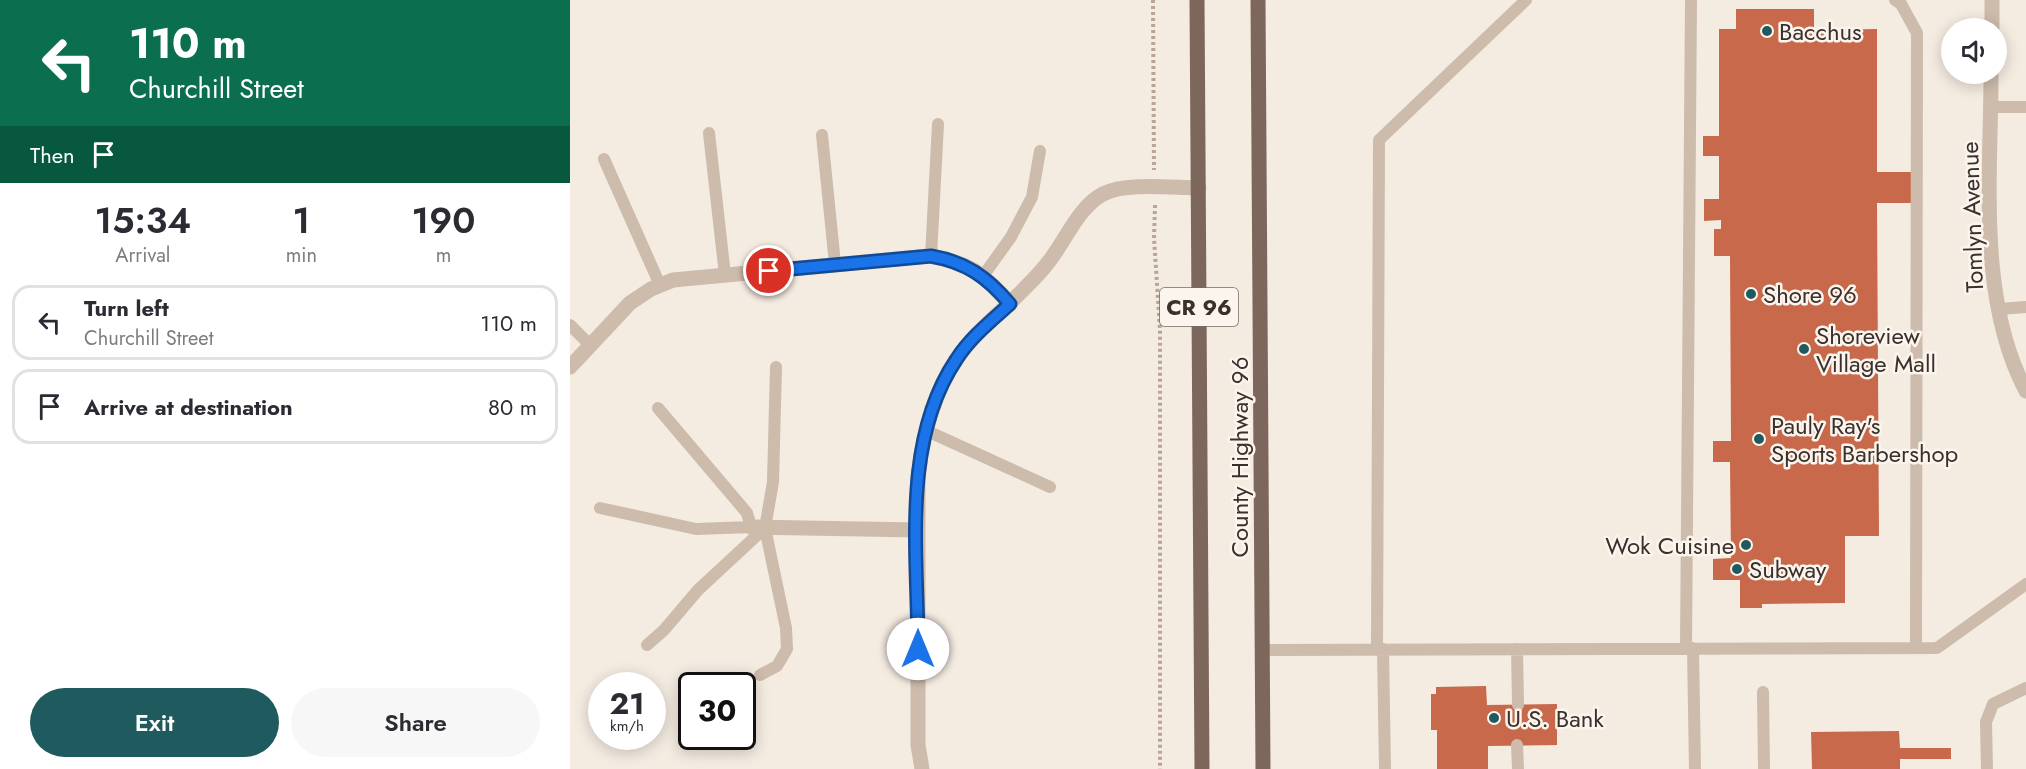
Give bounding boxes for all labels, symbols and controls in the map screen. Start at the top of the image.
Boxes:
text: 110 m [129,13,247,74]
place label: Bacchus [1779,14,1862,49]
map controls [1941,18,2007,84]
button: sound [1941,18,2007,84]
icon: left [30,24,108,102]
marker: Bacchus [1760,24,1774,38]
text: Churchill Street [129,69,304,108]
icon: arrive [87,138,120,171]
text: Then [30,139,75,171]
street label: Tomlyn Avenue [1952,141,1992,293]
text: 15:34 [95,194,191,246]
text: 1 [293,194,310,246]
text: 190 [412,194,475,246]
text: Arrival [115,241,170,270]
text: min [286,241,317,270]
text: m [436,241,451,270]
pin [743,245,794,296]
icon: arrive [752,254,785,287]
place label: Shore 96 [1763,277,1857,312]
marker: Shore 96 [1744,287,1758,301]
road number: CR 96 [1160,288,1238,326]
text: Turn left [84,292,169,324]
icon: left [33,306,66,339]
text: 110 m [480,307,537,339]
place label: Shoreview Village Mall [1816,318,1936,381]
text: Churchill Street [84,324,213,353]
marker: Shoreview Village Mall [1797,342,1811,356]
street label: County Highway 96 [1222,357,1257,557]
icon: arrive [33,390,66,423]
text: Arrive at destination [84,391,293,423]
text: 80 m [488,391,537,423]
place label: Pauly Ray's Sports Barbershop [1771,408,1958,471]
marker: Pauly Ray's Sports Barbershop [1752,432,1766,446]
place label: Wok Cuisine [1605,528,1734,563]
marker: Wok Cuisine [1739,538,1753,552]
place label: Subway [1749,552,1827,587]
marker: Subway [1730,562,1744,576]
position arrow [886,617,950,681]
speed limit sign: 30 [678,672,756,750]
text: 21 [610,682,644,725]
button: Exit [30,688,279,757]
button: Share [291,688,540,757]
place label: U.S. Bank [1506,701,1604,736]
marker: U.S. Bank [1487,711,1501,725]
text: km/h [610,715,644,737]

